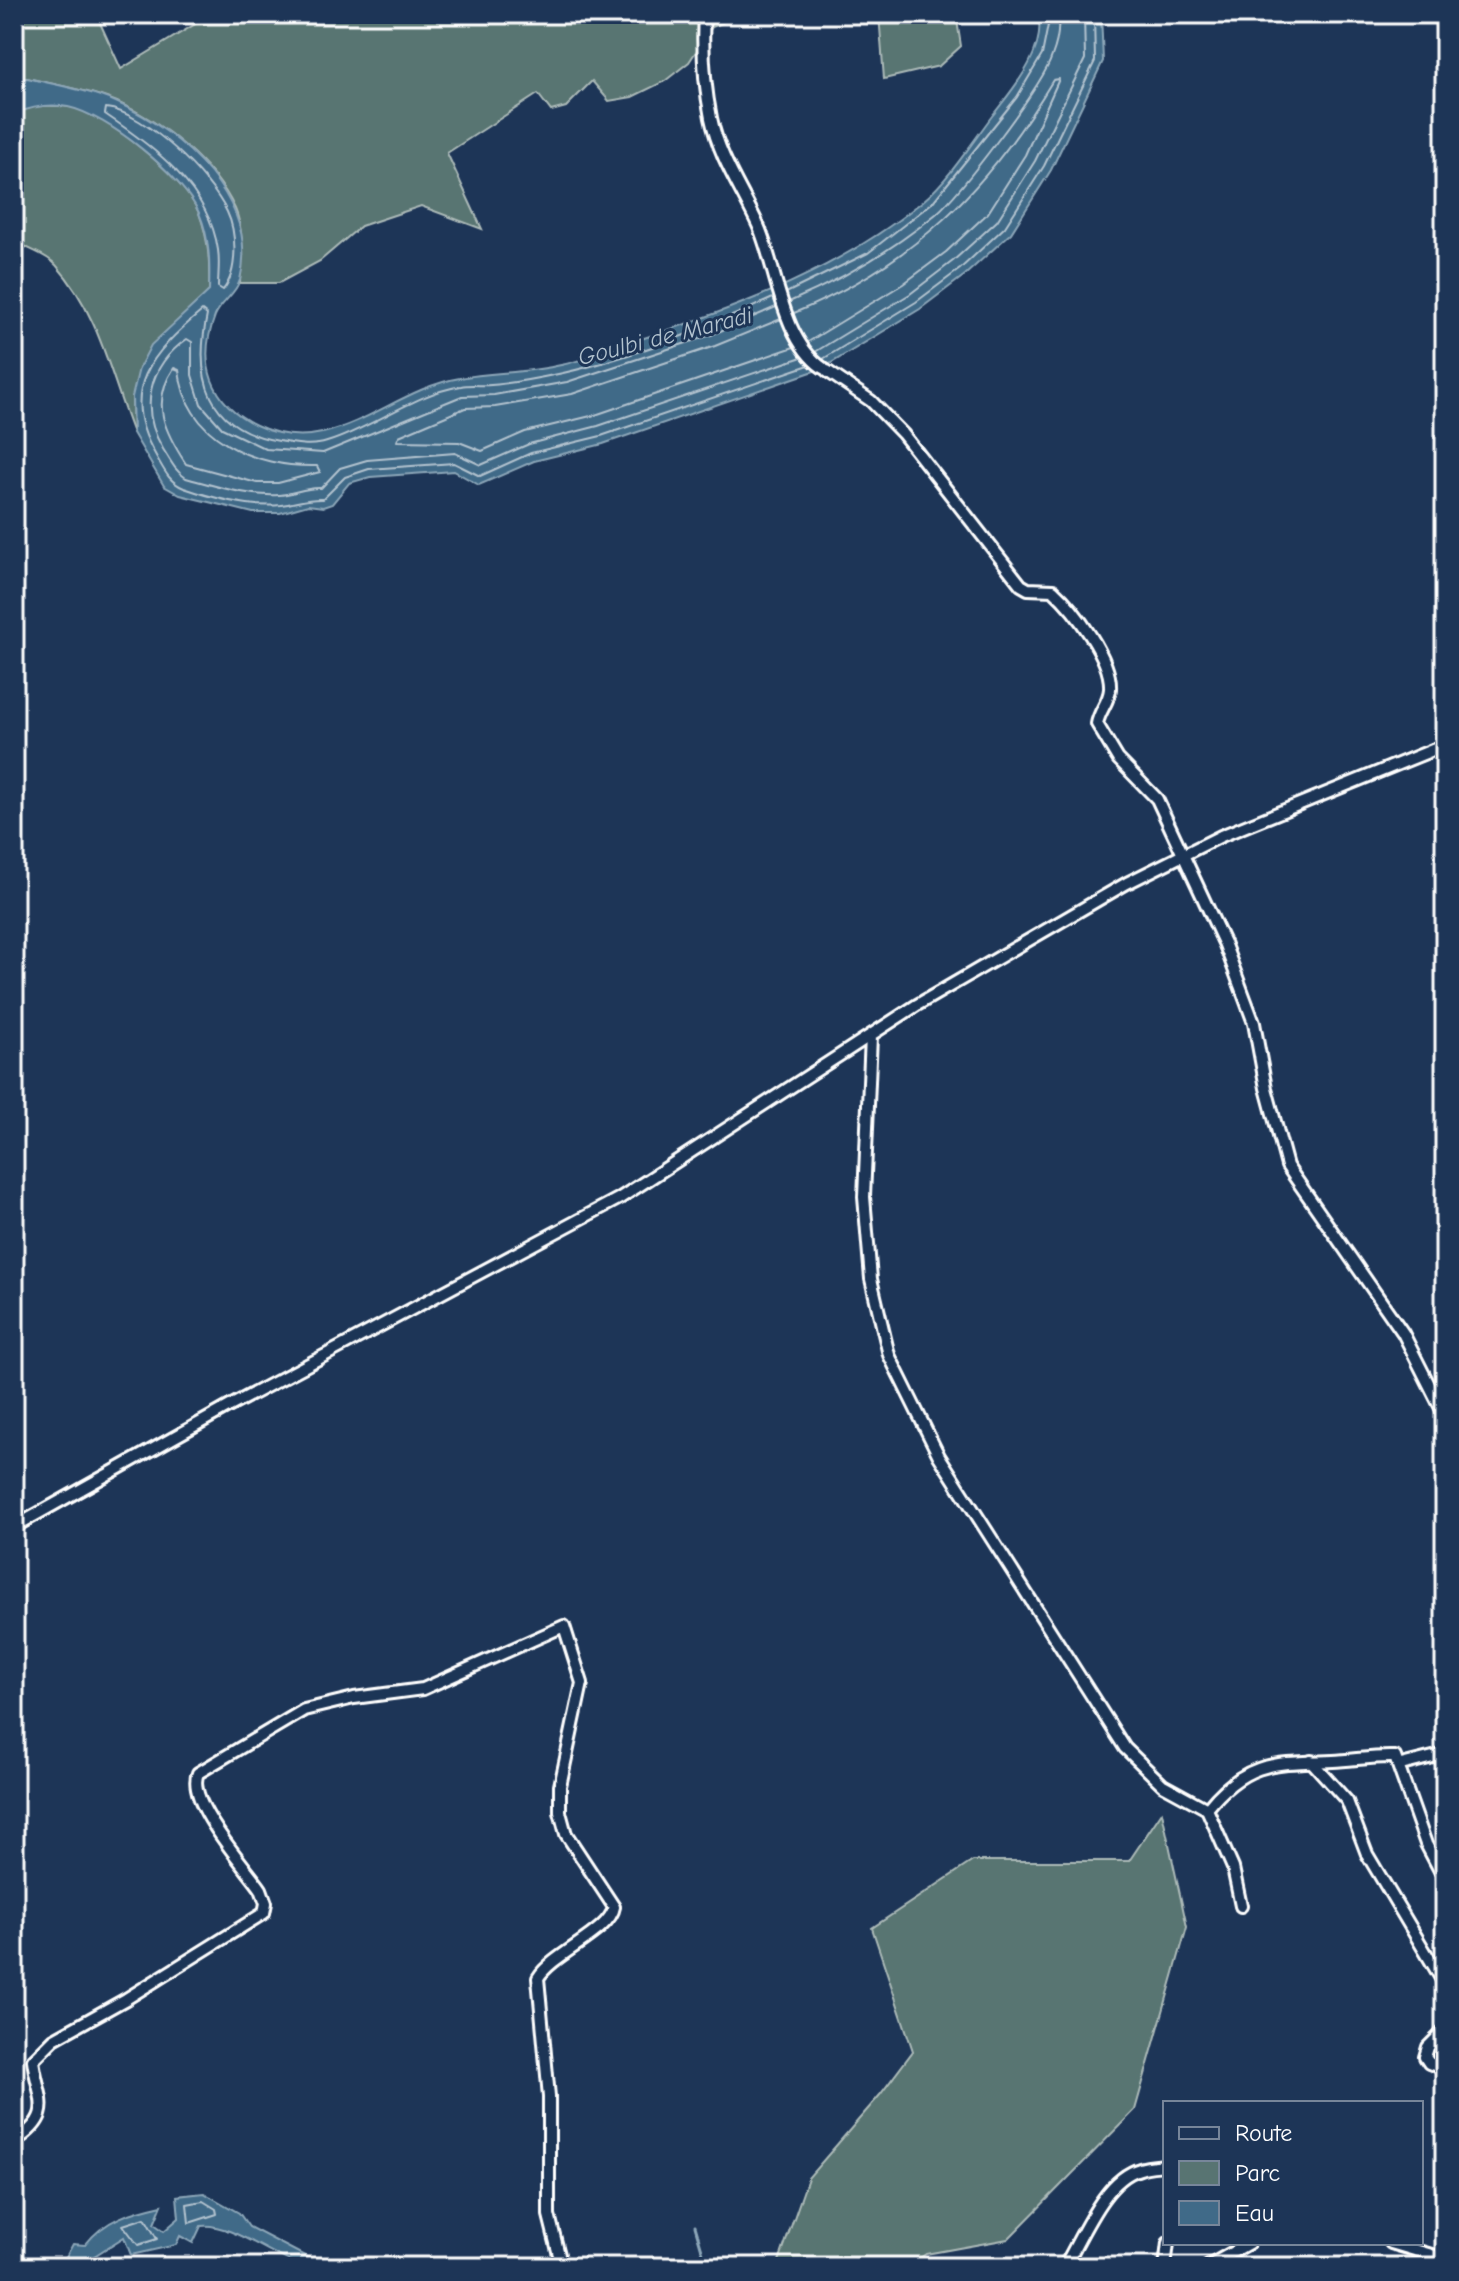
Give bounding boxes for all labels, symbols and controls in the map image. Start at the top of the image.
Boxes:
water label: Goulbi de Maradi [575,301,756,371]
legend [1163,2101,1423,2245]
text: Route [1235,2119,1292,2147]
text: Parc [1235,2159,1280,2187]
text: Eau [1235,2199,1274,2227]

